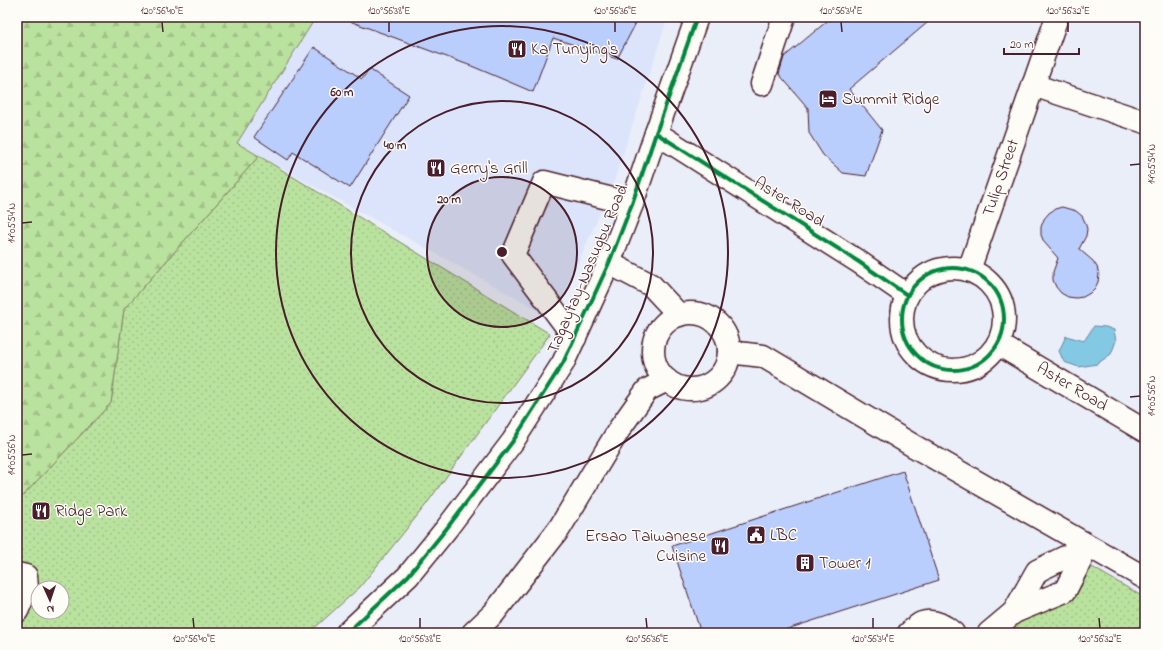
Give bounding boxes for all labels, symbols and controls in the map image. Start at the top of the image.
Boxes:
text: 120°56'40"E [140,4,184,19]
text: 120°56'38"E [368,4,410,19]
text: 120°56'36"E [593,4,637,19]
text: 120°56'34"E [820,4,862,19]
text: 120°56'32"E [1046,4,1090,19]
scale bar [1004,30,1079,56]
text: 20 m [1010,36,1033,54]
place label: Ka Tunying's [531,37,618,64]
restaurant icon: Ka Tunying's [506,38,528,60]
text: 60 m [330,84,354,102]
place label: Summit Ridge [842,87,940,114]
hotel icon: Summit Ridge [817,88,839,110]
street label: Tulip Street [976,136,1026,220]
text: 40 m [383,137,407,155]
text: 14°05'54"N [1145,144,1160,184]
place label: Gerry's Grill [450,156,528,182]
restaurant icon: Gerry's Grill [425,157,447,179]
street label: Aster Road [749,170,829,234]
street label: Tagaytay-Nasugbu Road [541,180,637,358]
text: 20 m [436,191,461,209]
text: 14°05'54"N [5,203,20,243]
centre of rings [495,245,509,259]
street label: Aster Road [1032,356,1113,418]
text: 14°05'56"N [1145,376,1160,416]
text: 14°05'56"N [5,435,20,475]
place label: Ridge Park [55,499,128,526]
restaurant icon: Ridge Park [30,500,52,522]
place label: LBC [770,523,797,548]
place label: Ersao Taiwanese Cuisine [585,524,706,569]
public building icon: LBC [745,524,767,546]
restaurant icon: Ersao Taiwanese Cuisine [709,535,731,557]
place label: Tower 1 [819,551,871,576]
building icon: Tower 1 [794,552,816,574]
north arrow [30,580,70,620]
text: N [46,601,55,617]
text: 120°56'40"E [172,632,216,647]
text: 120°56'38"E [399,632,441,647]
text: 120°56'36"E [625,632,669,647]
text: 120°56'34"E [852,632,894,647]
text: 120°56'32"E [1078,632,1122,647]

